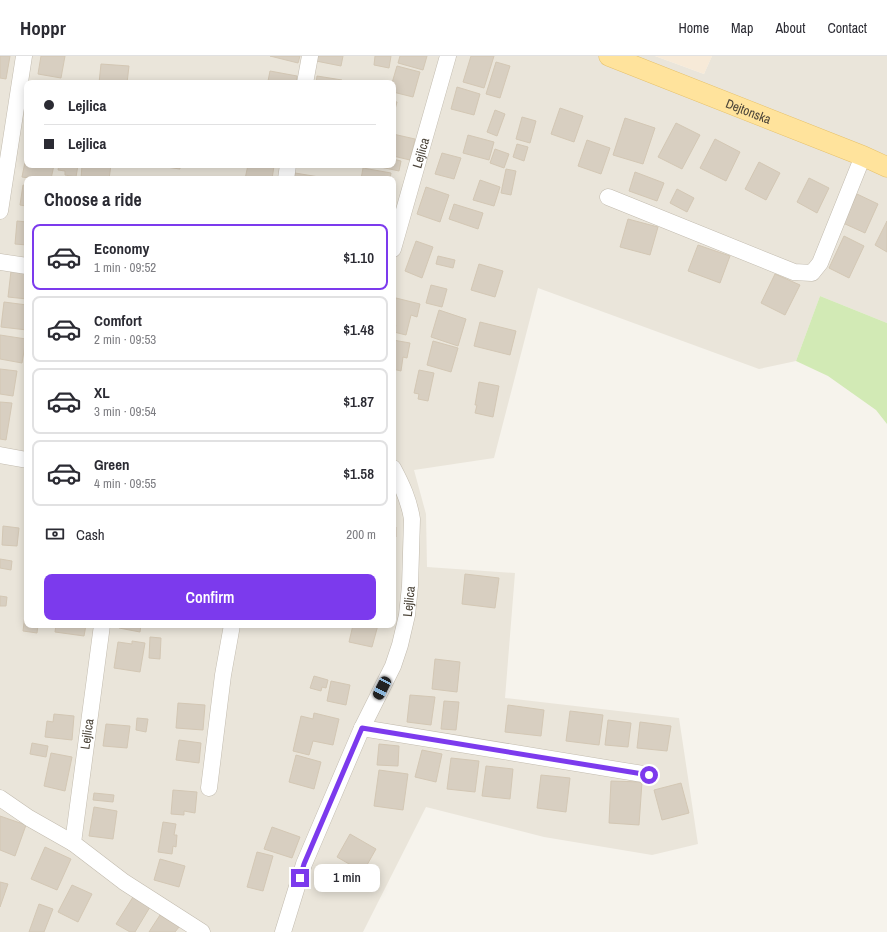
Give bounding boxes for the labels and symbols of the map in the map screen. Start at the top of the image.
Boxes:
street label: Dejtonska [723,94,774,128]
street label: Lejlica [408,136,433,170]
street label: Lejlica [398,585,418,618]
car [371,675,393,701]
street label: Lejlica [76,717,98,750]
route start [640,766,658,784]
callout: 1 min [314,864,380,892]
route end [291,869,309,887]

